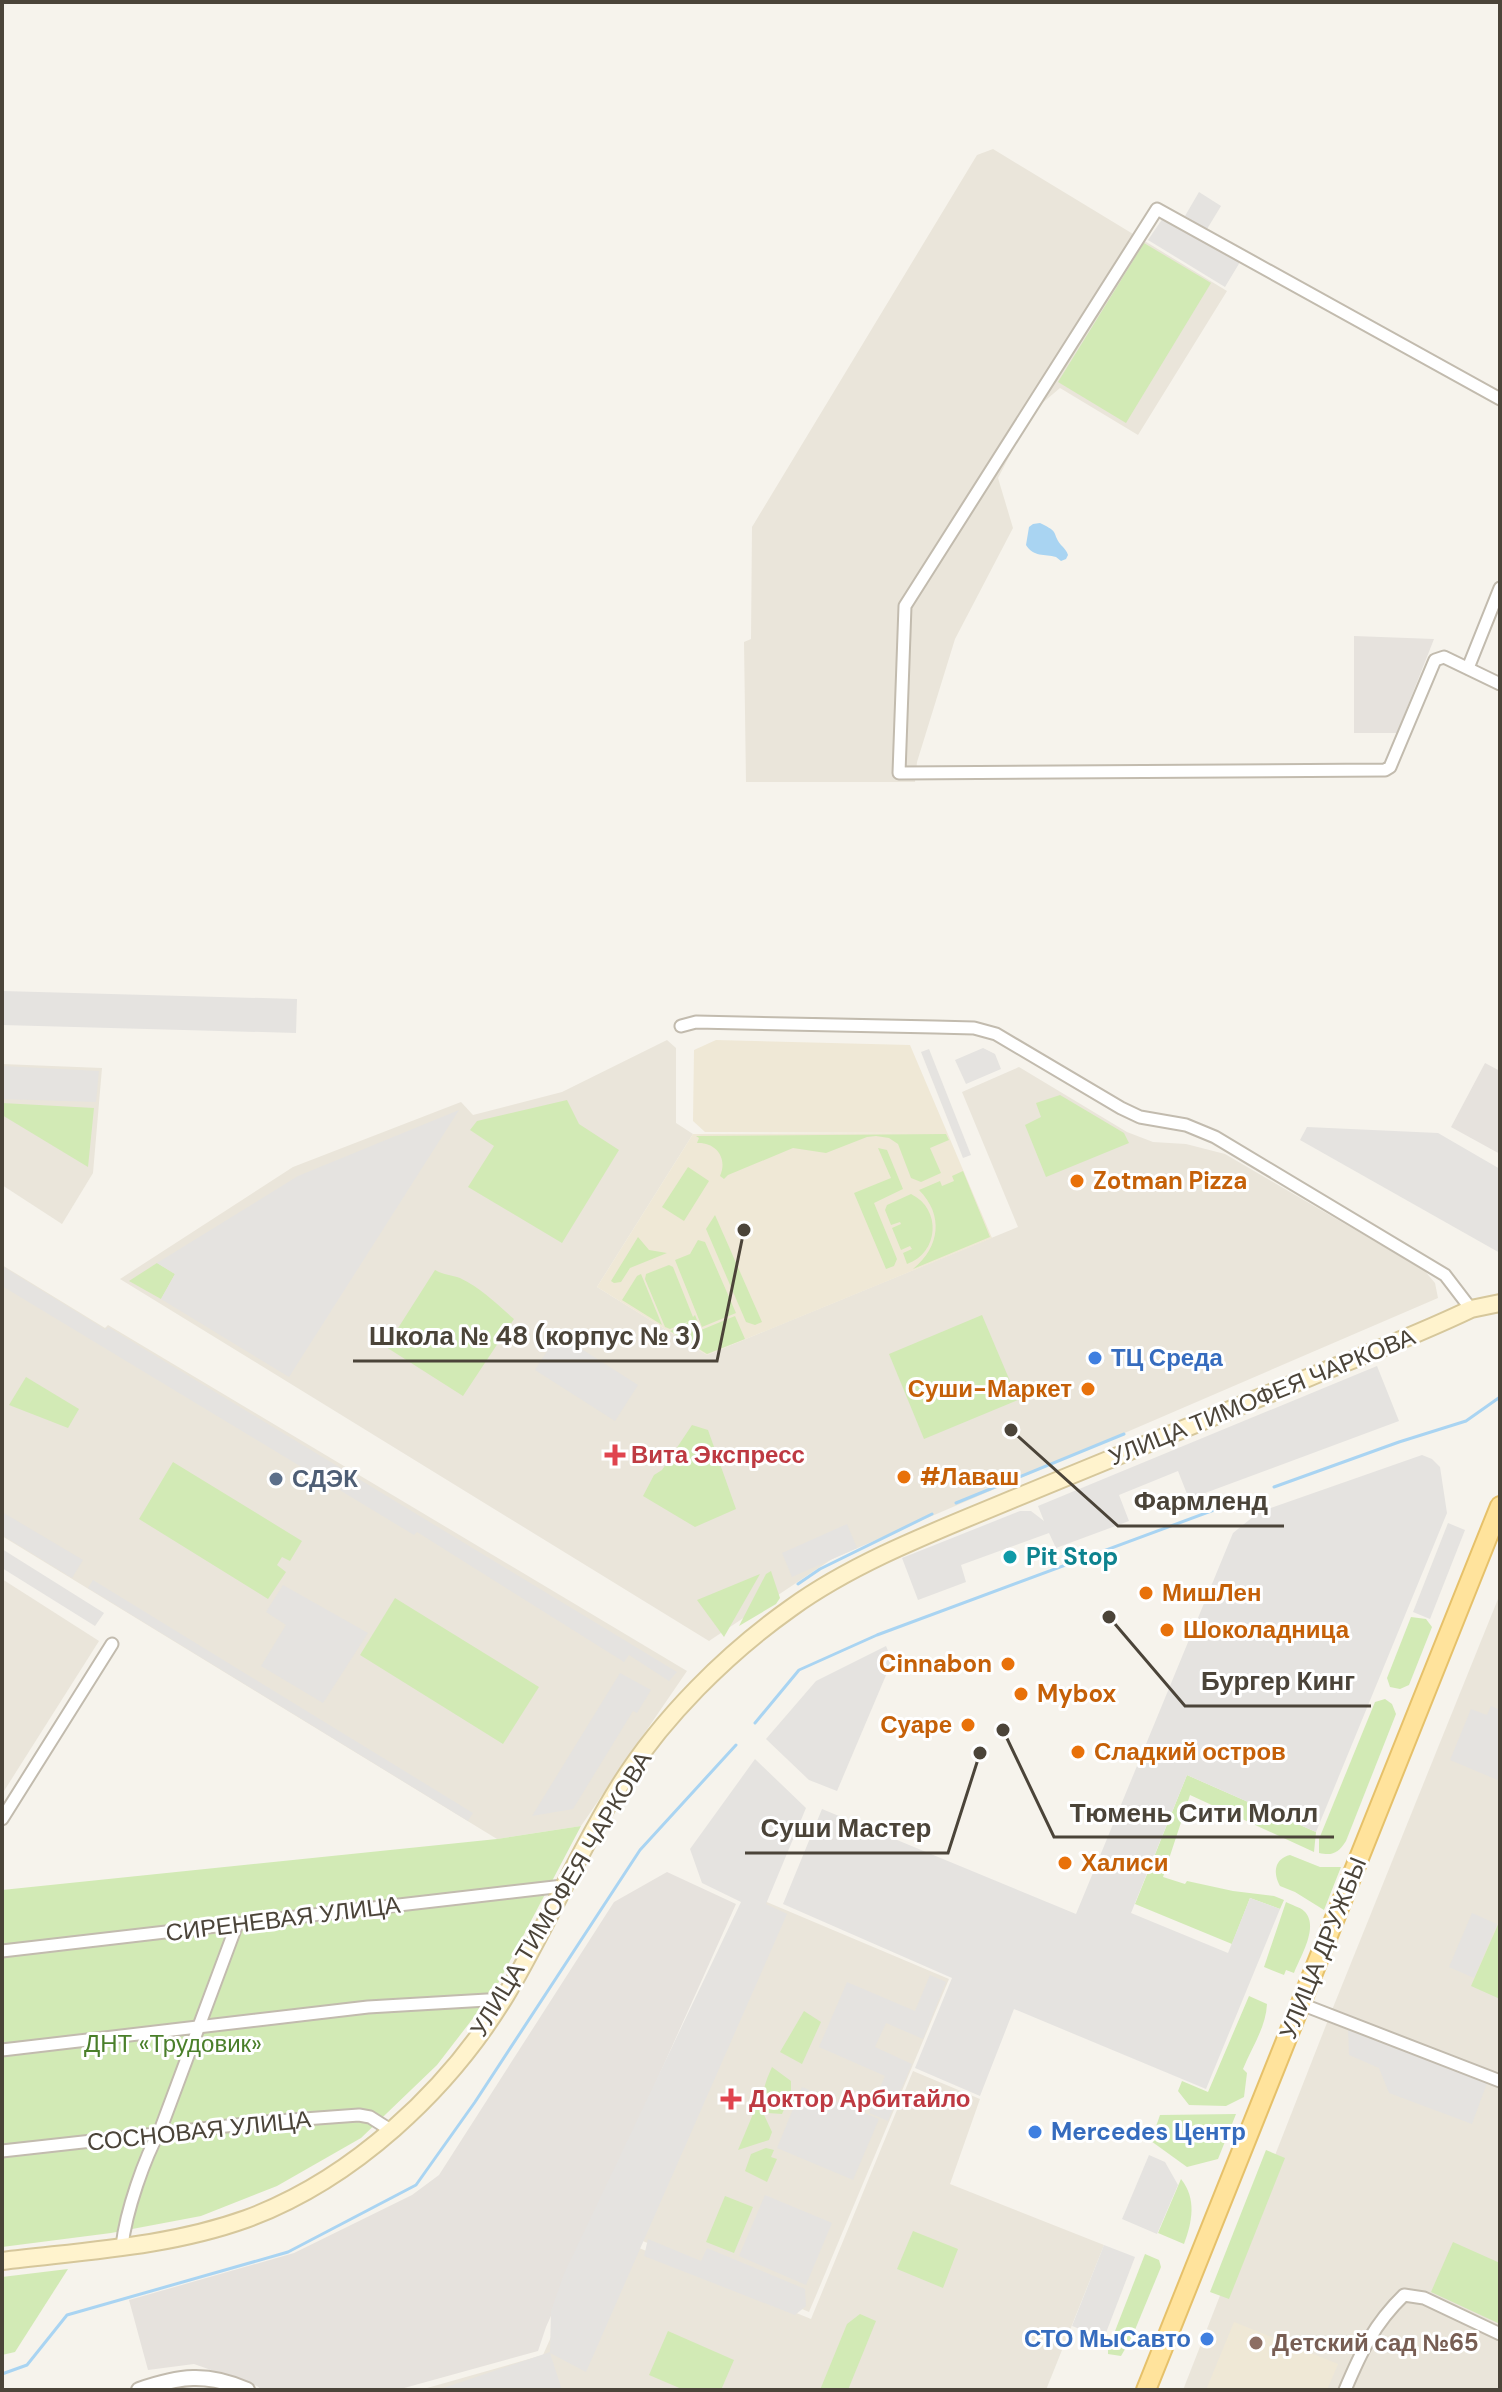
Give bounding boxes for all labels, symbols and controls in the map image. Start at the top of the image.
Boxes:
place label: Zotman Pizza [1093,1165,1247,1196]
marker: Zotman Pizza [1068,1172,1086,1190]
callout: Школа № 48 (корпус № 3) [353,1311,717,1361]
text: Школа № 48 (корпус № 3) [369,1319,701,1353]
street label: УЛИЦА ТИМОФЕЯ ЧАРКОВА [1104,1321,1420,1472]
place label: ТЦ Среда [1111,1342,1223,1373]
marker: ТЦ Среда [1086,1349,1104,1367]
place label: Суши-Маркет [908,1373,1072,1404]
marker: Суши-Маркет [1079,1380,1097,1398]
place label: Вита Экспресс [631,1439,805,1470]
marker: Вита Экспресс [606,1446,624,1464]
place label: #Лаваш [920,1461,1019,1492]
place label: СДЭК [292,1463,358,1494]
marker: #Лаваш [895,1468,913,1486]
marker: СДЭК [267,1470,285,1488]
callout: Фармленд [1118,1476,1284,1526]
text: Фармленд [1134,1484,1269,1518]
place label: Pit Stop [1026,1541,1118,1572]
marker: Pit Stop [1001,1548,1019,1566]
place label: МишЛен [1162,1577,1261,1608]
marker: МишЛен [1137,1584,1155,1602]
place label: Шоколадница [1183,1614,1350,1645]
marker: Шоколадница [1158,1621,1176,1639]
place label: Cinnabon [879,1648,992,1679]
marker: Cinnabon [999,1655,1017,1673]
callout: Бургер Кинг [1185,1656,1371,1706]
text: Бургер Кинг [1201,1664,1355,1698]
place label: Mybox [1037,1678,1116,1709]
marker: Mybox [1012,1685,1030,1703]
place label: Суаре [880,1709,952,1740]
marker: Суаре [959,1716,977,1734]
place label: Сладкий остров [1094,1736,1286,1767]
marker: Сладкий остров [1069,1743,1087,1761]
street label: УЛИЦА ТИМОФЕЯ ЧАРКОВА [463,1745,658,2042]
callout: Тюмень Сити Молл [1054,1787,1334,1837]
text: Тюмень Сити Молл [1070,1796,1318,1830]
callout: Суши Мастер [745,1803,948,1853]
text: Суши Мастер [761,1811,931,1845]
place label: Халиси [1081,1847,1168,1878]
street label: УЛИЦА ДРУЖБЫ [1272,1852,1373,2043]
marker: Халиси [1056,1854,1074,1872]
street label: СИРЕНЕВАЯ УЛИЦА [164,1889,402,1948]
park label: ДНТ «Трудовик» [84,2028,262,2059]
place label: Доктор Арбитайло [749,2083,970,2114]
marker: Доктор Арбитайло [720,2088,742,2110]
street label: СОСНОВАЯ УЛИЦА [85,2103,312,2158]
place label: Mercedes Центр [1051,2116,1246,2147]
marker: Mercedes Центр [1026,2123,1044,2141]
place label: СТО МыСавто [1024,2323,1191,2354]
place label: Детский сад №65 [1272,2327,1479,2358]
marker: СТО МыСавто [1198,2330,1216,2348]
marker: Детский сад №65 [1247,2334,1265,2352]

